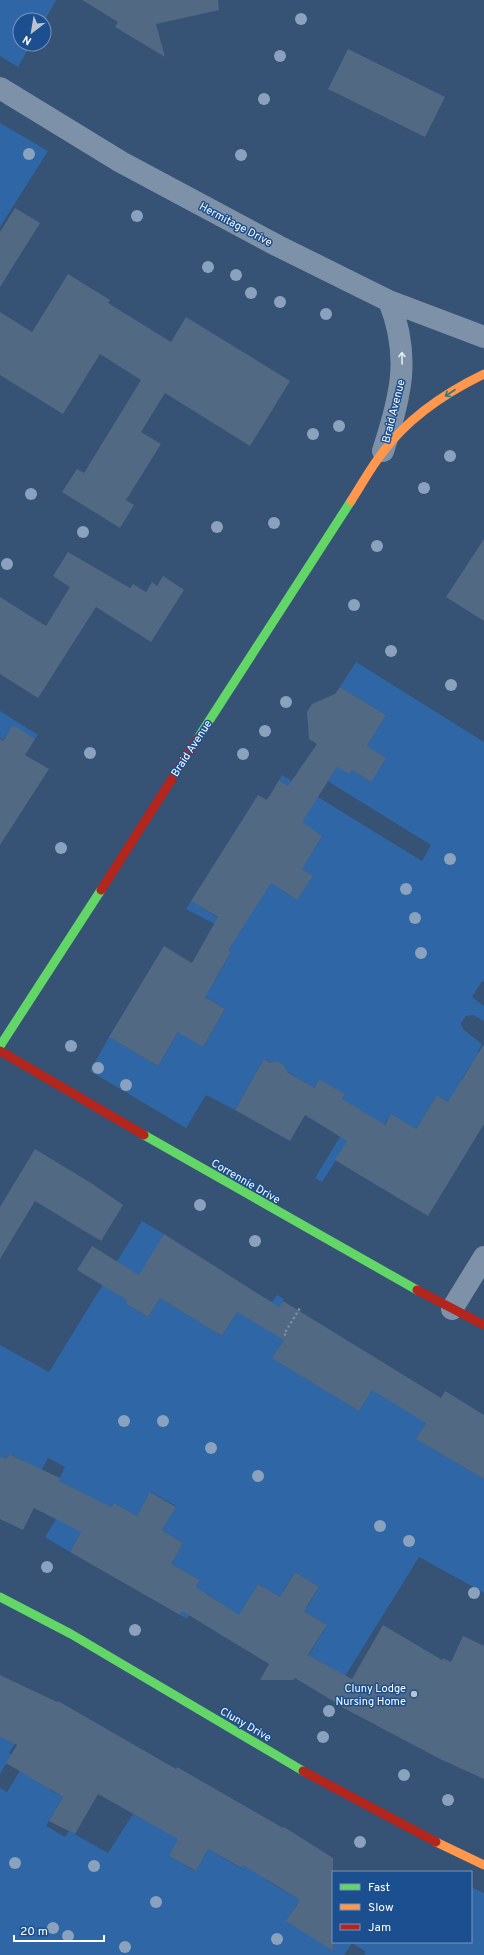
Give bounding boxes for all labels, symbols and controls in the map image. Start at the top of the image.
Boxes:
north arrow [12,12,52,52]
text: N [20,32,34,48]
street label: Hermitage Drive [197,200,275,250]
one-way arrow [398,352,406,365]
street label: Braid Avenue [379,378,409,444]
one-way arrow [444,389,456,397]
street label: Braid Avenue [168,717,215,780]
street label: Corrennie Drive [208,1156,283,1207]
place label: Cluny Lodge Nursing Home [335,1682,406,1709]
marker: Cluny Lodge Nursing Home [409,1689,419,1699]
street label: Cluny Drive [217,1705,274,1745]
legend [332,1871,472,1943]
text: Fast [368,1880,390,1896]
text: Slow [368,1900,394,1916]
scale bar [14,1917,104,1943]
text: Jam [368,1920,391,1936]
text: 20 m [20,1924,48,1940]

